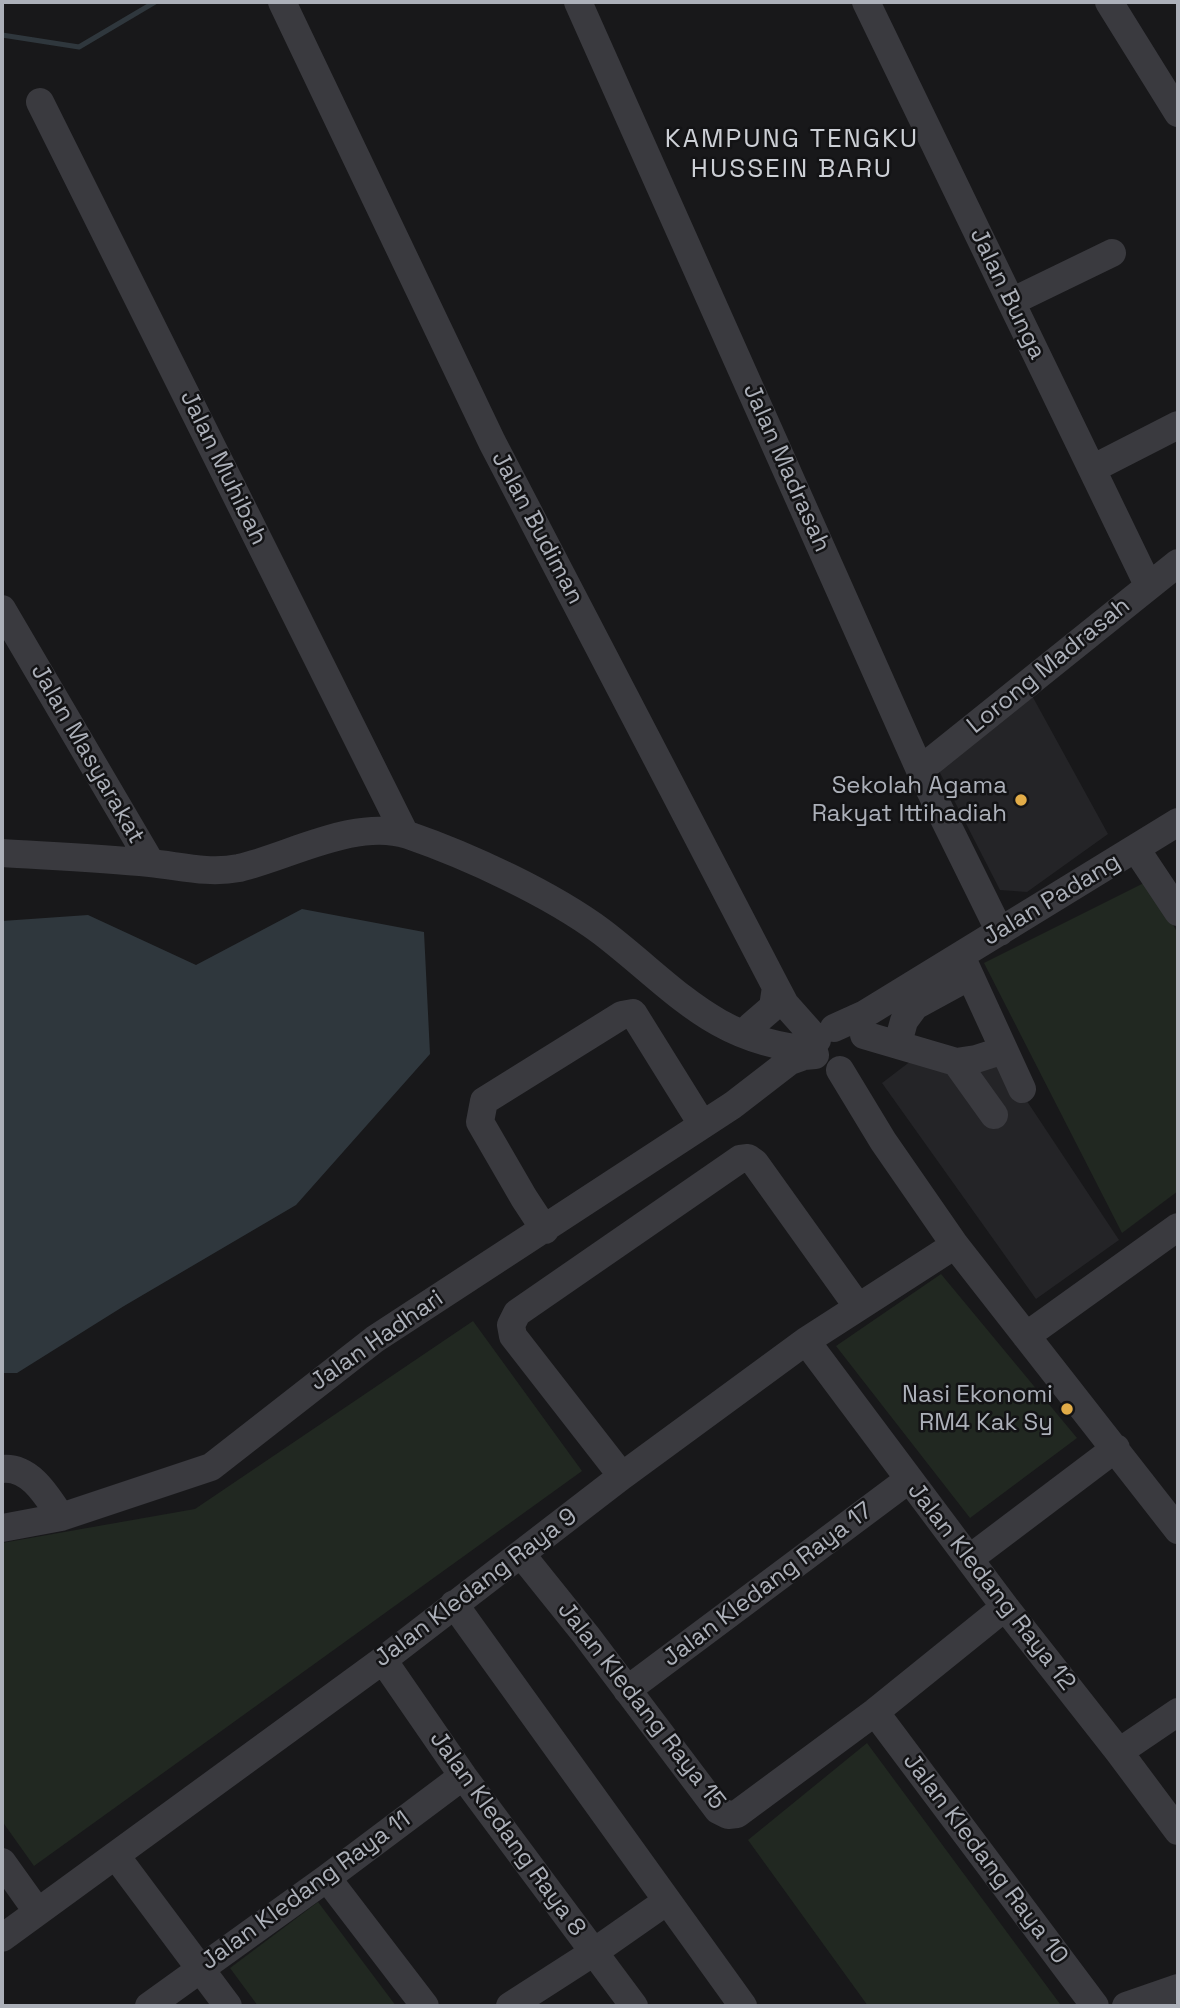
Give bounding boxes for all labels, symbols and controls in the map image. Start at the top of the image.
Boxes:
district label: KAMPUNG TENGKU HUSSEIN BARU [667,124,917,186]
street label: Jalan Bunga [963,224,1051,364]
street label: Jalan Madrasah [736,379,836,557]
street label: Jalan Muhibah [173,386,273,550]
street label: Jalan Budiman [485,447,589,609]
street label: Lorong Madrasah [962,592,1136,740]
street label: Jalan Masyarakat [24,659,150,849]
place label: Sekolah Agama Rakyat Ittihadiah [812,772,1007,828]
marker: Sekolah Agama Rakyat Ittihadiah [1013,792,1029,808]
street label: Jalan Padang [978,848,1126,952]
street label: Jalan Hadhari [305,1284,449,1398]
place label: Nasi Ekonomi RM4 Kak Sy [902,1381,1053,1437]
marker: Nasi Ekonomi RM4 Kak Sy [1059,1401,1075,1417]
street label: Jalan Kledang Raya 12 [901,1477,1081,1697]
street label: Jalan Kledang Raya 17 [657,1497,879,1673]
street label: Jalan Kledang Raya 9 [369,1502,583,1674]
street label: Jalan Kledang Raya 15 [551,1596,731,1816]
street label: Jalan Kledang Raya 8 [423,1726,591,1942]
street label: Jalan Kledang Raya 10 [896,1748,1074,1970]
street label: Jalan Kledang Raya 11 [196,1805,416,1977]

